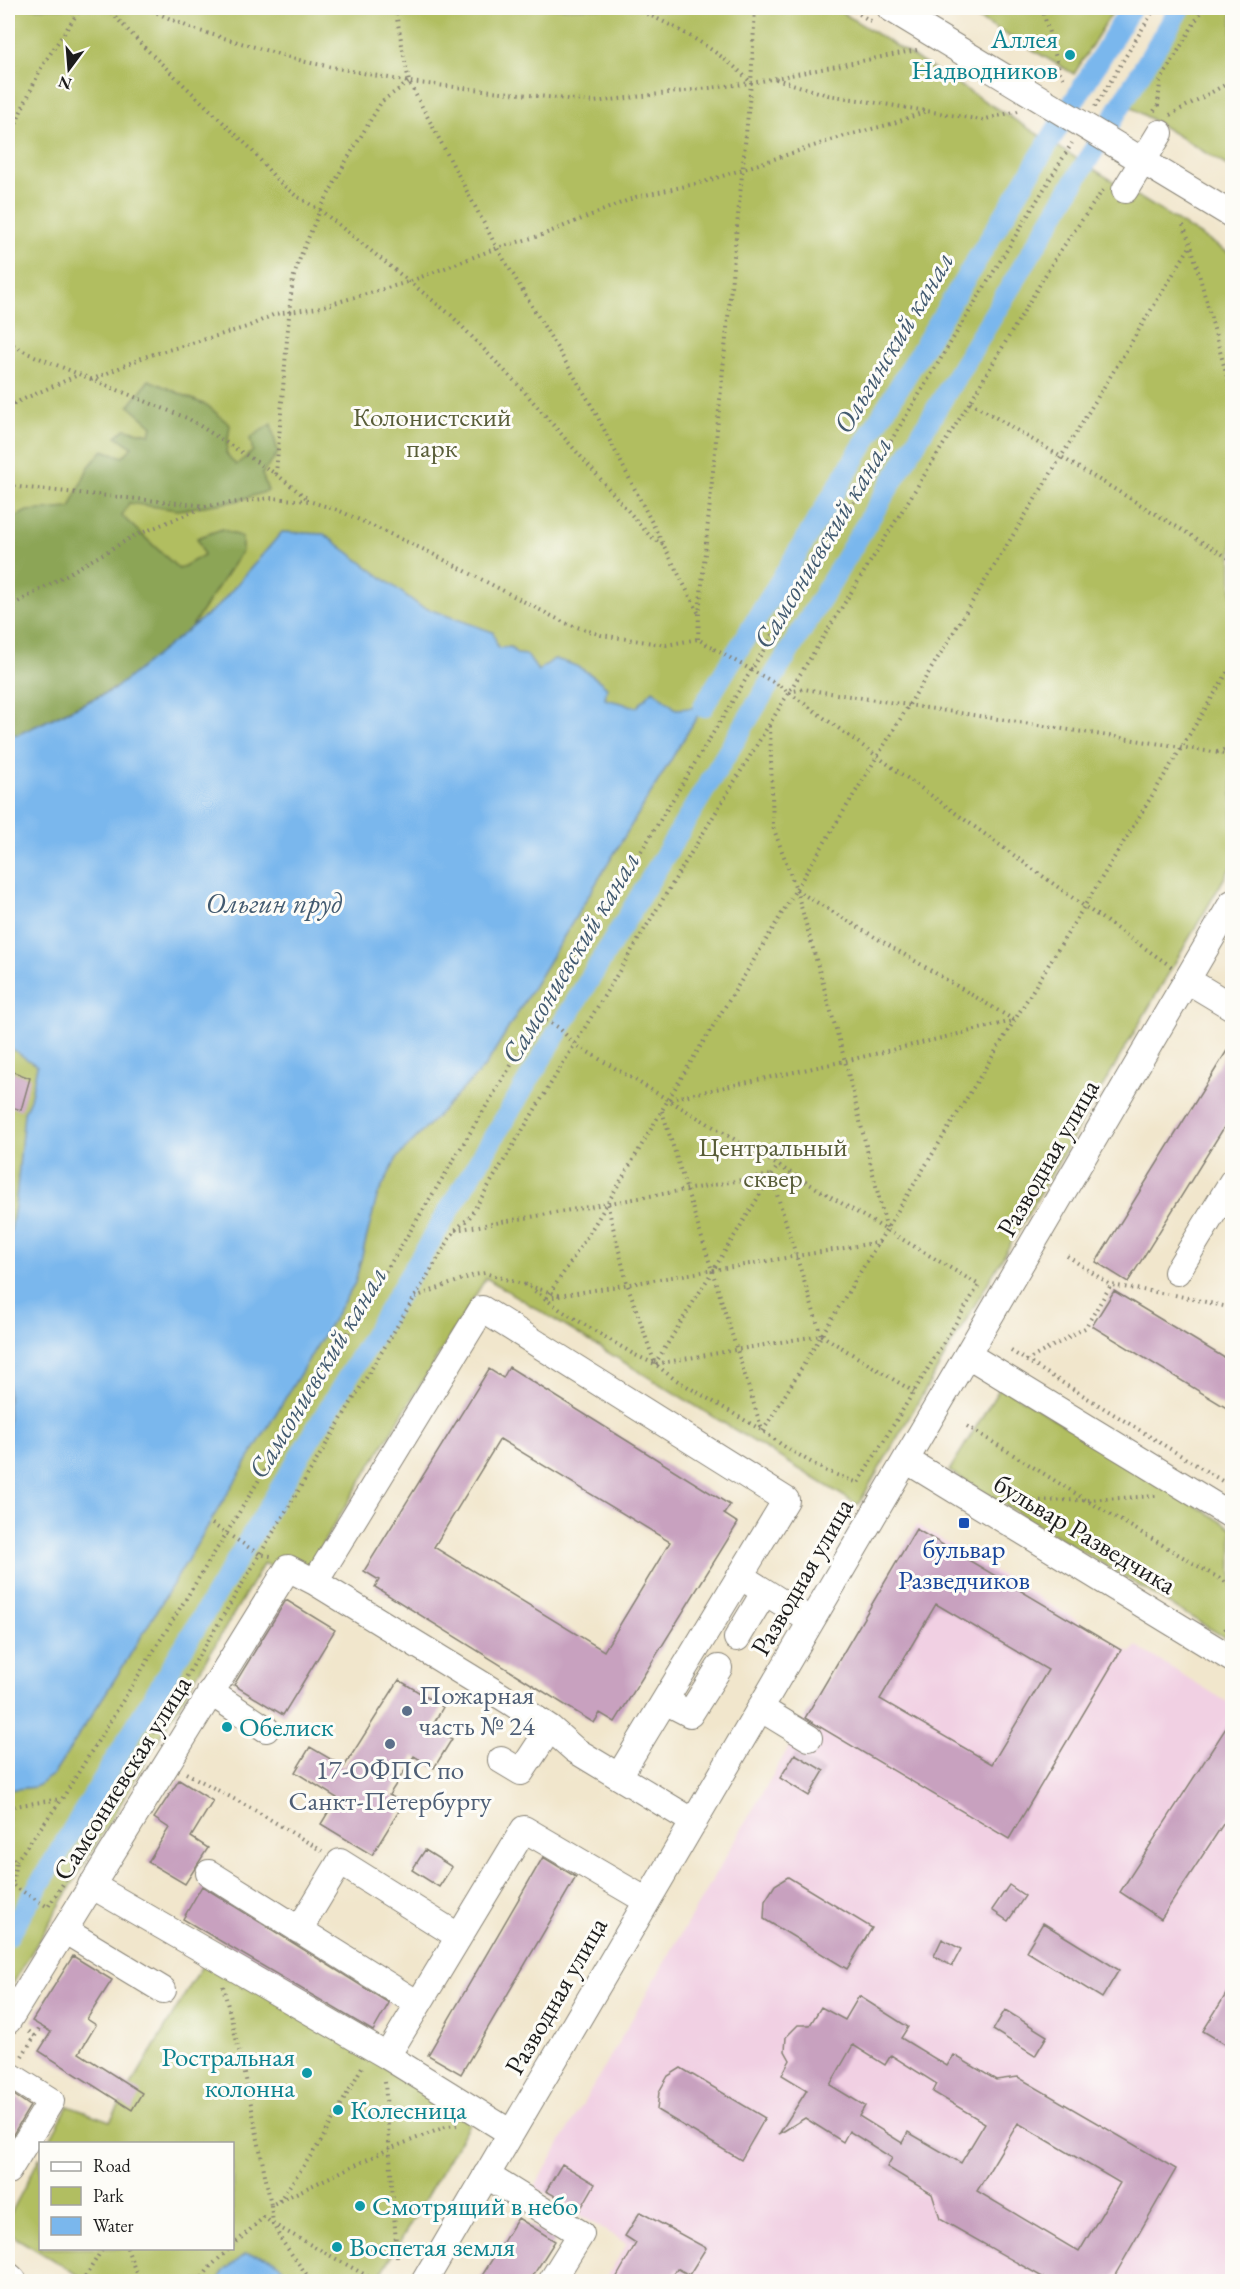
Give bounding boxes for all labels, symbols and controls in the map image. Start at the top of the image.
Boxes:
place label: Аллея Надводников [911,21,1058,87]
north arrow [39,39,99,99]
marker: Аллея Надводников [1063,48,1077,62]
text: N [56,71,74,95]
water label: Ольгинский канал [825,244,961,440]
park label: Колонистский парк [353,399,511,465]
water label: Самсониевский канал [744,429,900,655]
water label: Самсониевский канал [492,844,648,1070]
water label: Ольгин пруд [206,885,343,921]
street label: Разводная улица [988,1073,1107,1243]
park label: Центральный сквер [698,1129,848,1195]
water label: Самсониевский канал [239,1259,395,1485]
street label: бульвар Разведчика [988,1465,1183,1602]
street label: Разводная улица [742,1492,861,1662]
marker: бульвар Разведчиков [957,1516,971,1530]
place label: бульвар Разведчиков [898,1531,1030,1597]
street label: Самсониевская улица [44,1668,199,1887]
place label: Пожарная часть № 24 [419,1677,536,1743]
marker: Пожарная часть № 24 [400,1704,414,1718]
place label: Обелиск [239,1709,334,1744]
marker: Обелиск [220,1720,234,1734]
marker: 17-ОФПС по Санкт-Петербургу [383,1737,397,1751]
place label: 17-ОФПС по Санкт-Петербургу [288,1752,492,1818]
street label: Разводная улица [496,1911,615,2081]
place label: Ростральная колонна [161,2039,295,2105]
marker: Ростральная колонна [300,2066,314,2080]
place label: Колесница [350,2092,467,2127]
marker: Колесница [331,2103,345,2117]
legend [39,2142,234,2250]
text: Road [93,2154,132,2177]
text: Park [93,2184,124,2207]
place label: Смотрящий в небо [372,2188,578,2223]
marker: Смотрящий в небо [353,2199,367,2213]
text: Water [93,2214,134,2237]
place label: Воспетая земля [349,2229,515,2264]
marker: Воспетая земля [330,2240,344,2254]

